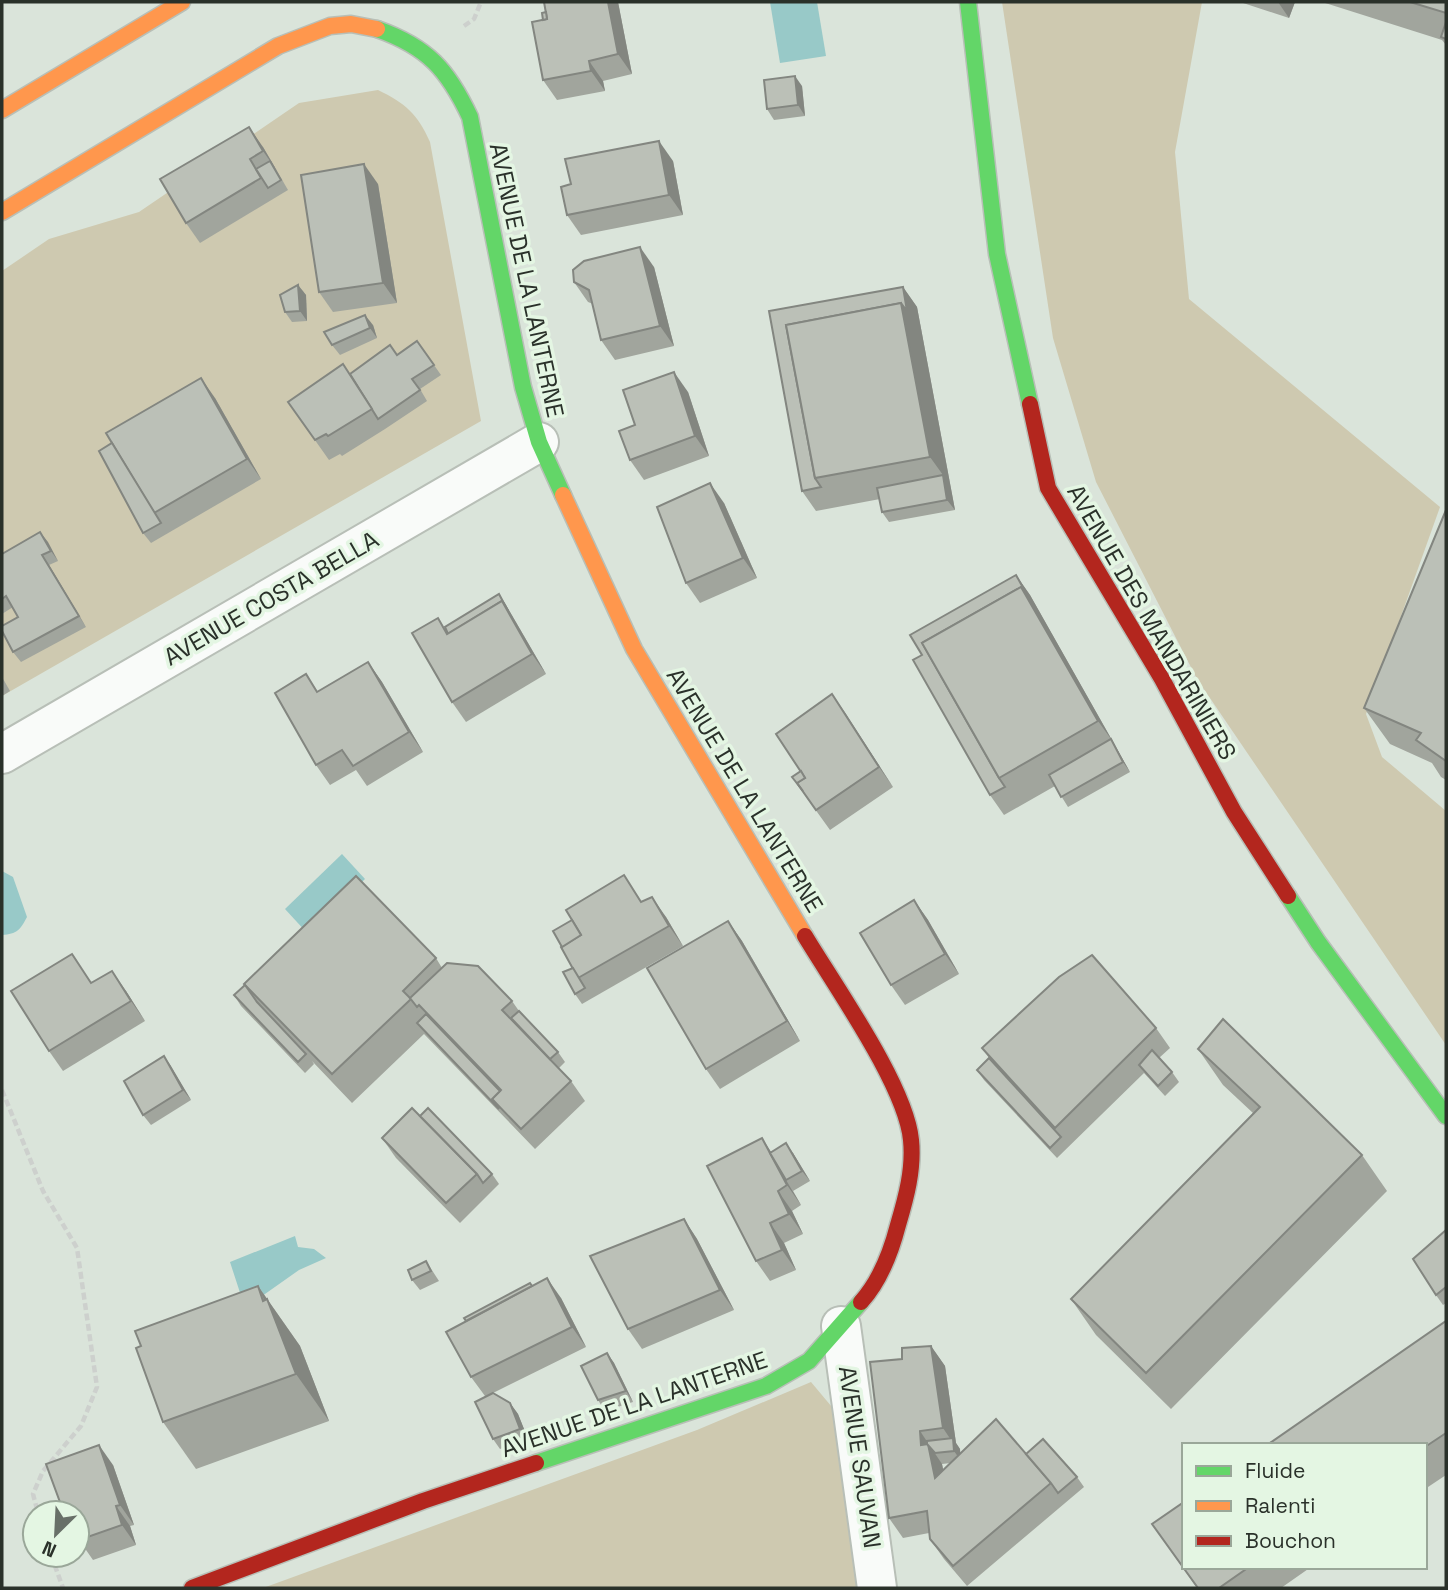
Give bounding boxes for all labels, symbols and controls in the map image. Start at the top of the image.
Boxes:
street label: AVENUE DE LA LANTERNE [483,140,571,420]
street label: AVENUE DES MANDARINIERS [1060,479,1244,765]
street label: AVENUE COSTA BELLA [158,524,384,672]
street label: AVENUE DE LA LANTERNE [660,662,830,918]
street label: AVENUE DE LA LANTERNE [497,1344,771,1464]
street label: AVENUE SAUVAN [832,1364,888,1550]
legend [1182,1443,1427,1569]
text: Fluide [1245,1457,1305,1484]
text: Ralenti [1245,1492,1315,1519]
north arrow [21,1499,91,1569]
text: Bouchon [1245,1527,1336,1554]
text: N [38,1535,60,1563]

